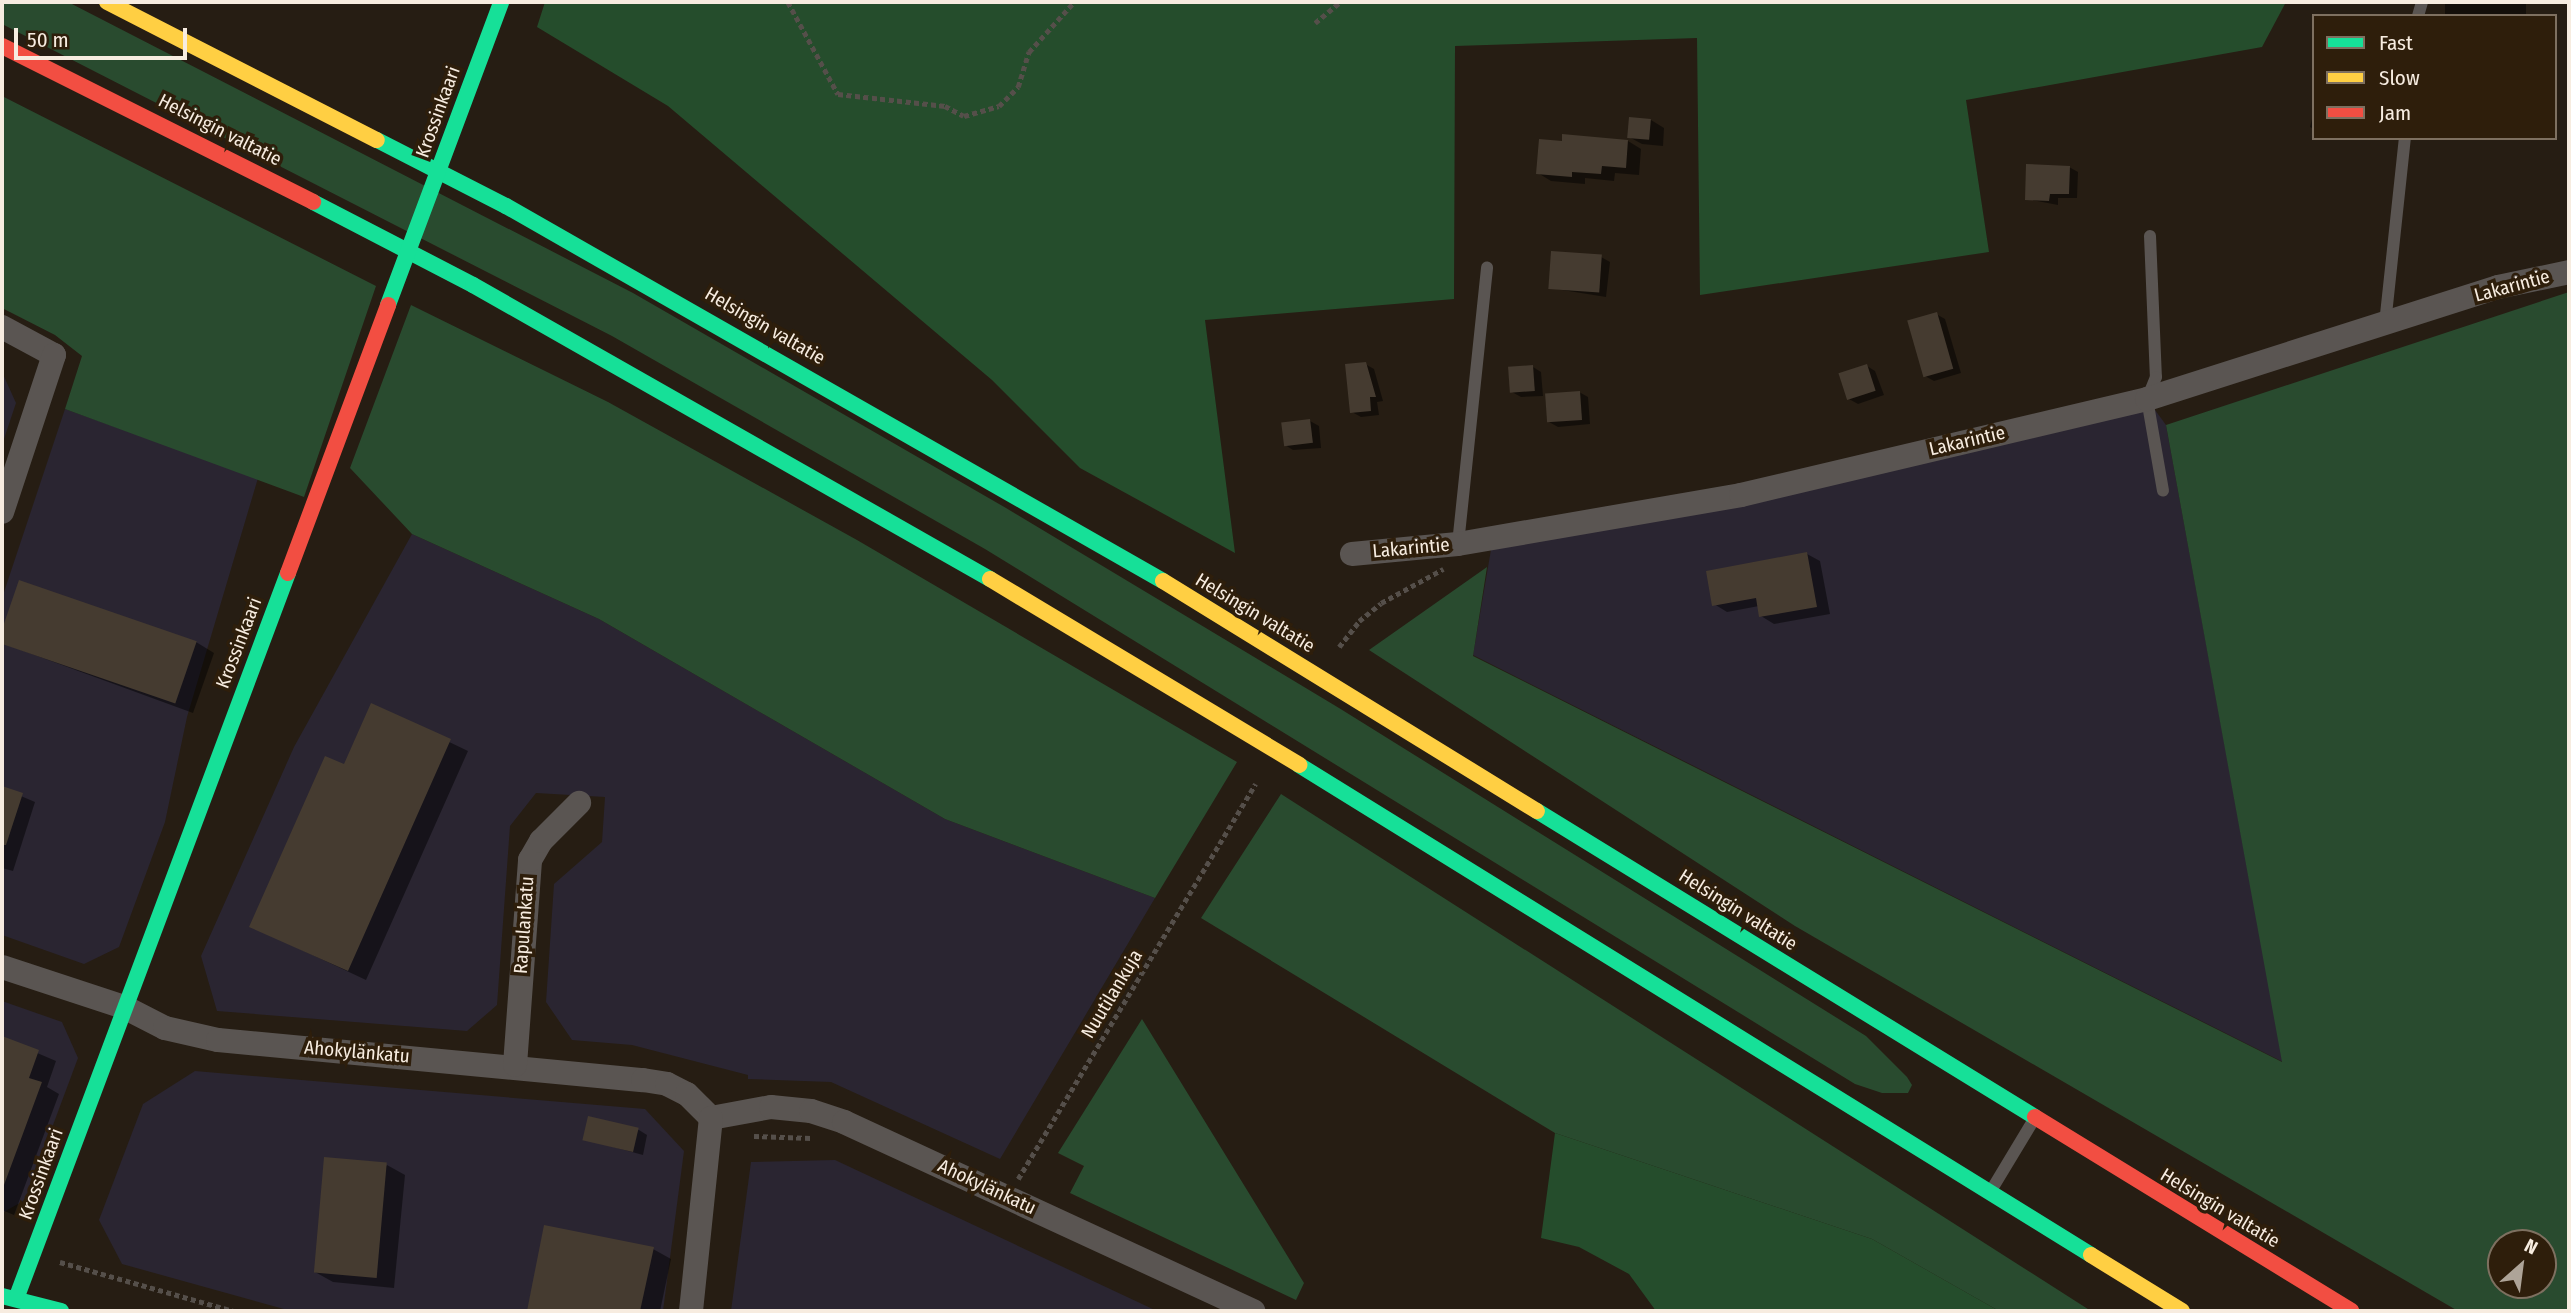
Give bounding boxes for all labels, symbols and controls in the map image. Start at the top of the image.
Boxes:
scale bar [18,14,191,58]
legend [2312,14,2557,140]
text: 50 m [27,27,69,53]
text: Fast [2379,30,2413,56]
street label: Krossinkaari [411,63,465,161]
text: Slow [2379,65,2420,91]
street label: Helsingin valtatie [155,89,285,171]
text: Jam [2379,100,2411,126]
street label: Lakarintie [2472,265,2552,307]
street label: Helsingin valtatie [701,282,829,370]
street label: Lakarintie [1927,421,2007,461]
street label: Lakarintie [1372,533,1450,563]
street label: Helsingin valtatie [1191,568,1319,658]
street label: Krossinkaari [211,594,267,692]
street label: Helsingin valtatie [1675,865,1801,955]
street label: Rapulankatu [509,875,539,975]
street label: Nuutilankuja [1077,946,1147,1042]
street label: Ahokylänkatu [303,1036,411,1068]
street label: Krossinkaari [14,1125,68,1223]
street label: Ahokylänkatu [934,1154,1040,1220]
street label: Helsingin valtatie [2156,1163,2284,1253]
north arrow [2487,1229,2557,1299]
text: N [2521,1234,2542,1260]

